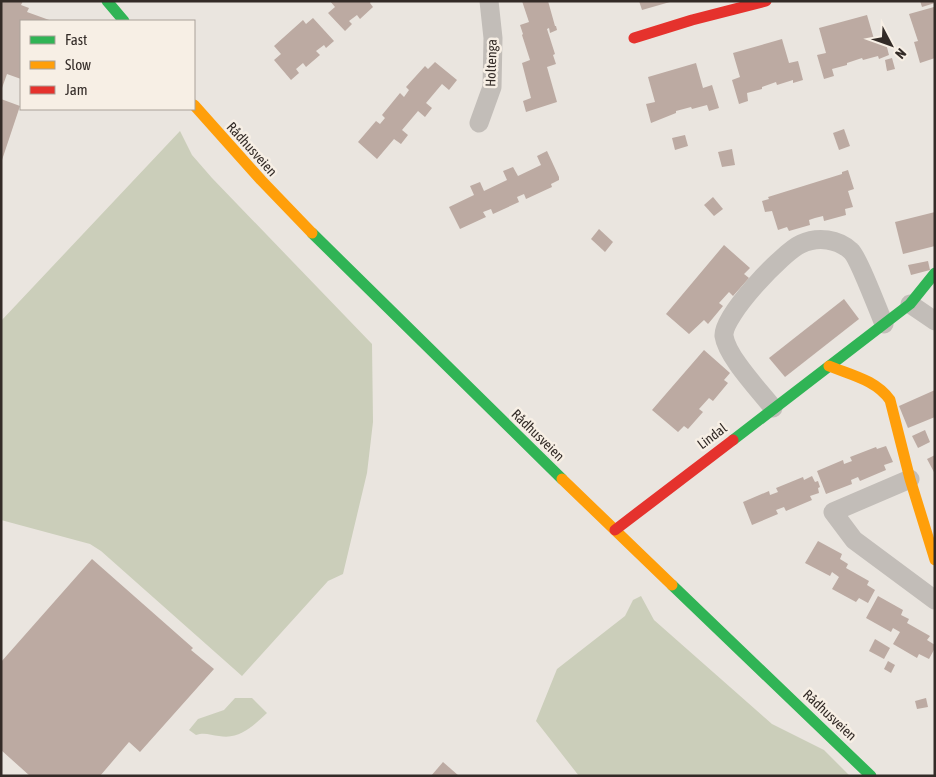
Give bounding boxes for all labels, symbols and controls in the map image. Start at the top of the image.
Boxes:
legend [20,20,195,110]
north arrow [866,20,916,70]
text: Fast [65,31,87,48]
street label: Holtenga [482,39,500,87]
text: N [892,45,910,62]
text: Slow [65,56,91,73]
text: Jam [65,81,88,98]
street label: Rådhusveien [224,119,280,179]
street label: Rådhusveien [508,406,568,464]
street label: Lindal [694,420,730,452]
street label: Rådhusveien [800,686,860,744]

